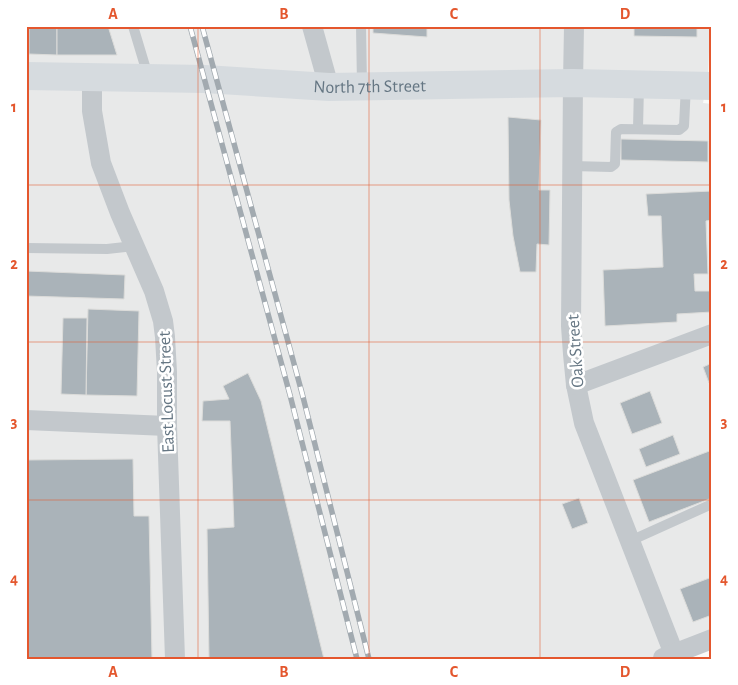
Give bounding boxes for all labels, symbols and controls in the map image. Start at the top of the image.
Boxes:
text: A [108,6,118,22]
text: B [279,6,289,22]
text: C [450,6,459,22]
text: D [620,6,631,22]
street label: North 7th Street [313,77,426,97]
text: 1 [11,99,17,115]
text: 1 [721,99,727,115]
text: 2 [10,256,18,272]
text: 2 [720,256,728,272]
street label: Oak Street [564,313,588,388]
street label: East Locust Street [156,330,178,453]
text: 3 [11,414,18,430]
text: 3 [721,414,728,430]
text: 4 [10,571,18,587]
text: 4 [720,571,728,587]
text: A [108,664,118,680]
text: B [279,664,289,680]
text: C [450,664,459,680]
text: D [620,664,631,680]

